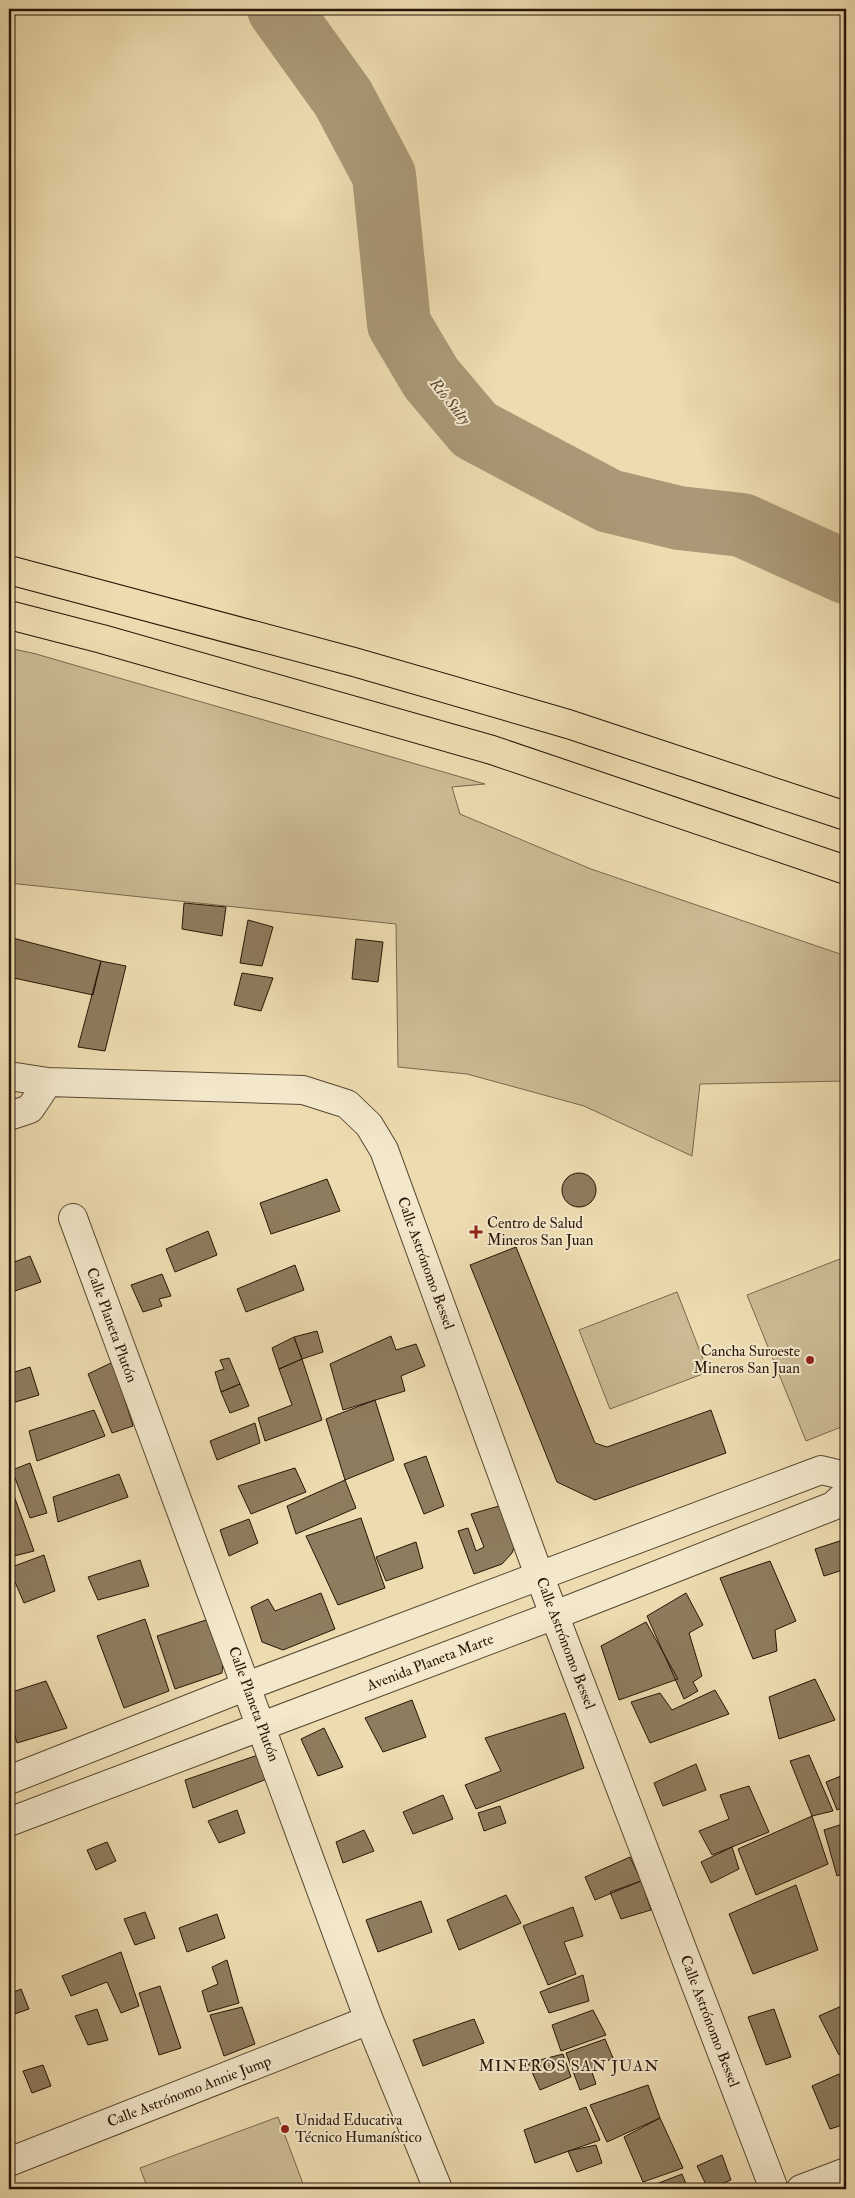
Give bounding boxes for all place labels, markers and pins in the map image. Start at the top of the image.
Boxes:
place label: Centro de Salud Mineros San Juan [487,1214,594,1251]
marker: Centro de Salud Mineros San Juan [469,1225,483,1239]
place label: Cancha Suroeste Mineros San Juan [694,1342,800,1379]
marker: Cancha Suroeste Mineros San Juan [804,1354,816,1366]
place label: Unidad Educativa Técnico Humanístico [295,2111,422,2147]
marker: Unidad Educativa Técnico Humanístico [279,2123,291,2135]

